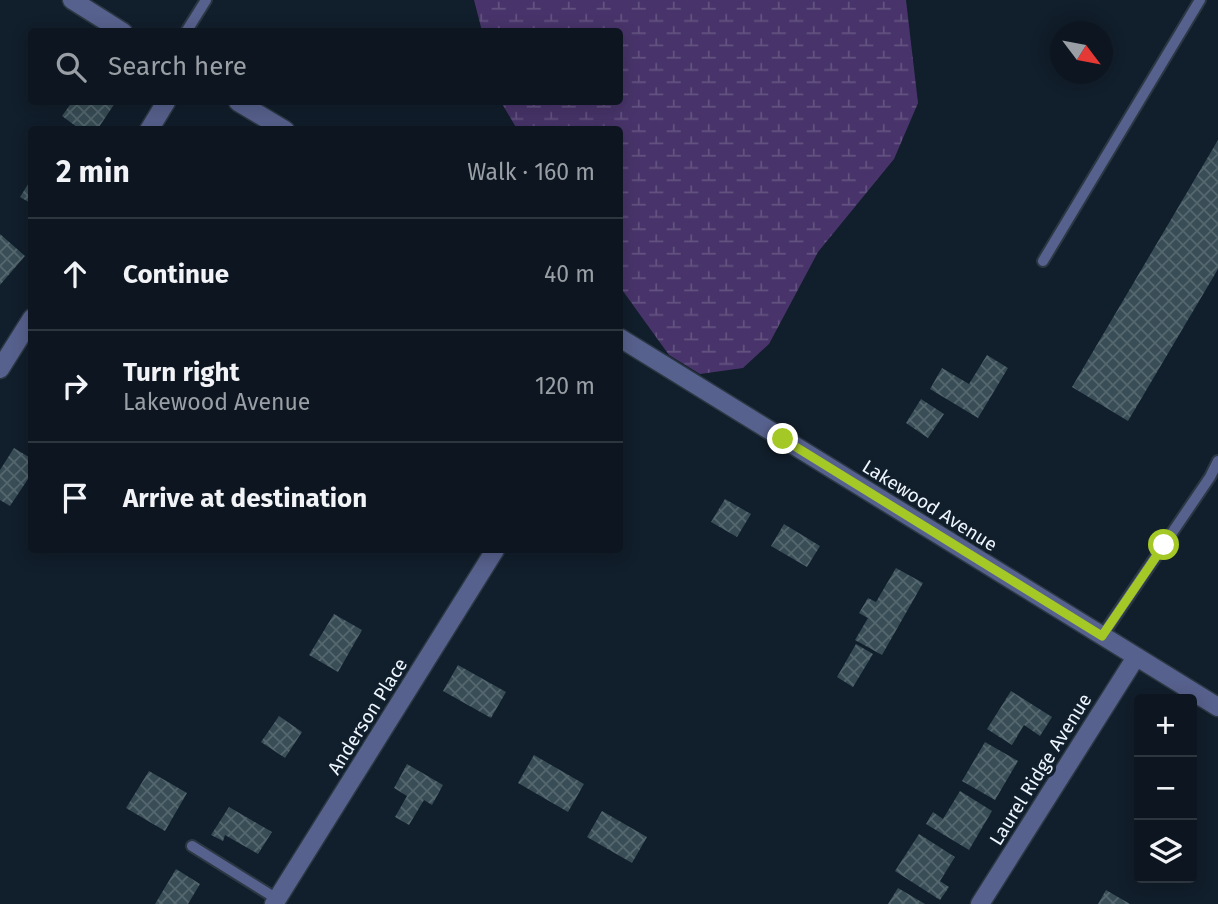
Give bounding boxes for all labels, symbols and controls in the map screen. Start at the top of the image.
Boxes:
north arrow [1050,21,1113,84]
search box [28,28,623,105]
icon: search [52,48,90,86]
text: Search here [108,51,247,82]
text: 2 min [56,154,130,190]
text: Walk · 160 m [467,158,595,186]
icon: ahead [56,255,94,293]
text: Continue [123,259,229,290]
text: 40 m [544,260,595,288]
text: Turn right [123,357,240,388]
icon: right [56,367,94,405]
text: 120 m [535,372,595,400]
text: Lakewood Avenue [123,388,310,416]
route end [767,423,798,454]
street label: Lakewood Avenue [858,455,1001,556]
icon: arrive [56,479,94,517]
text: Arrive at destination [123,483,367,514]
route start [1148,529,1179,560]
street label: Anderson Place [323,654,412,779]
street label: Laurel Ridge Avenue [984,689,1096,849]
map controls [1134,694,1197,883]
button: + [1134,694,1197,757]
button: − [1134,757,1197,820]
button: layers [1134,820,1197,883]

